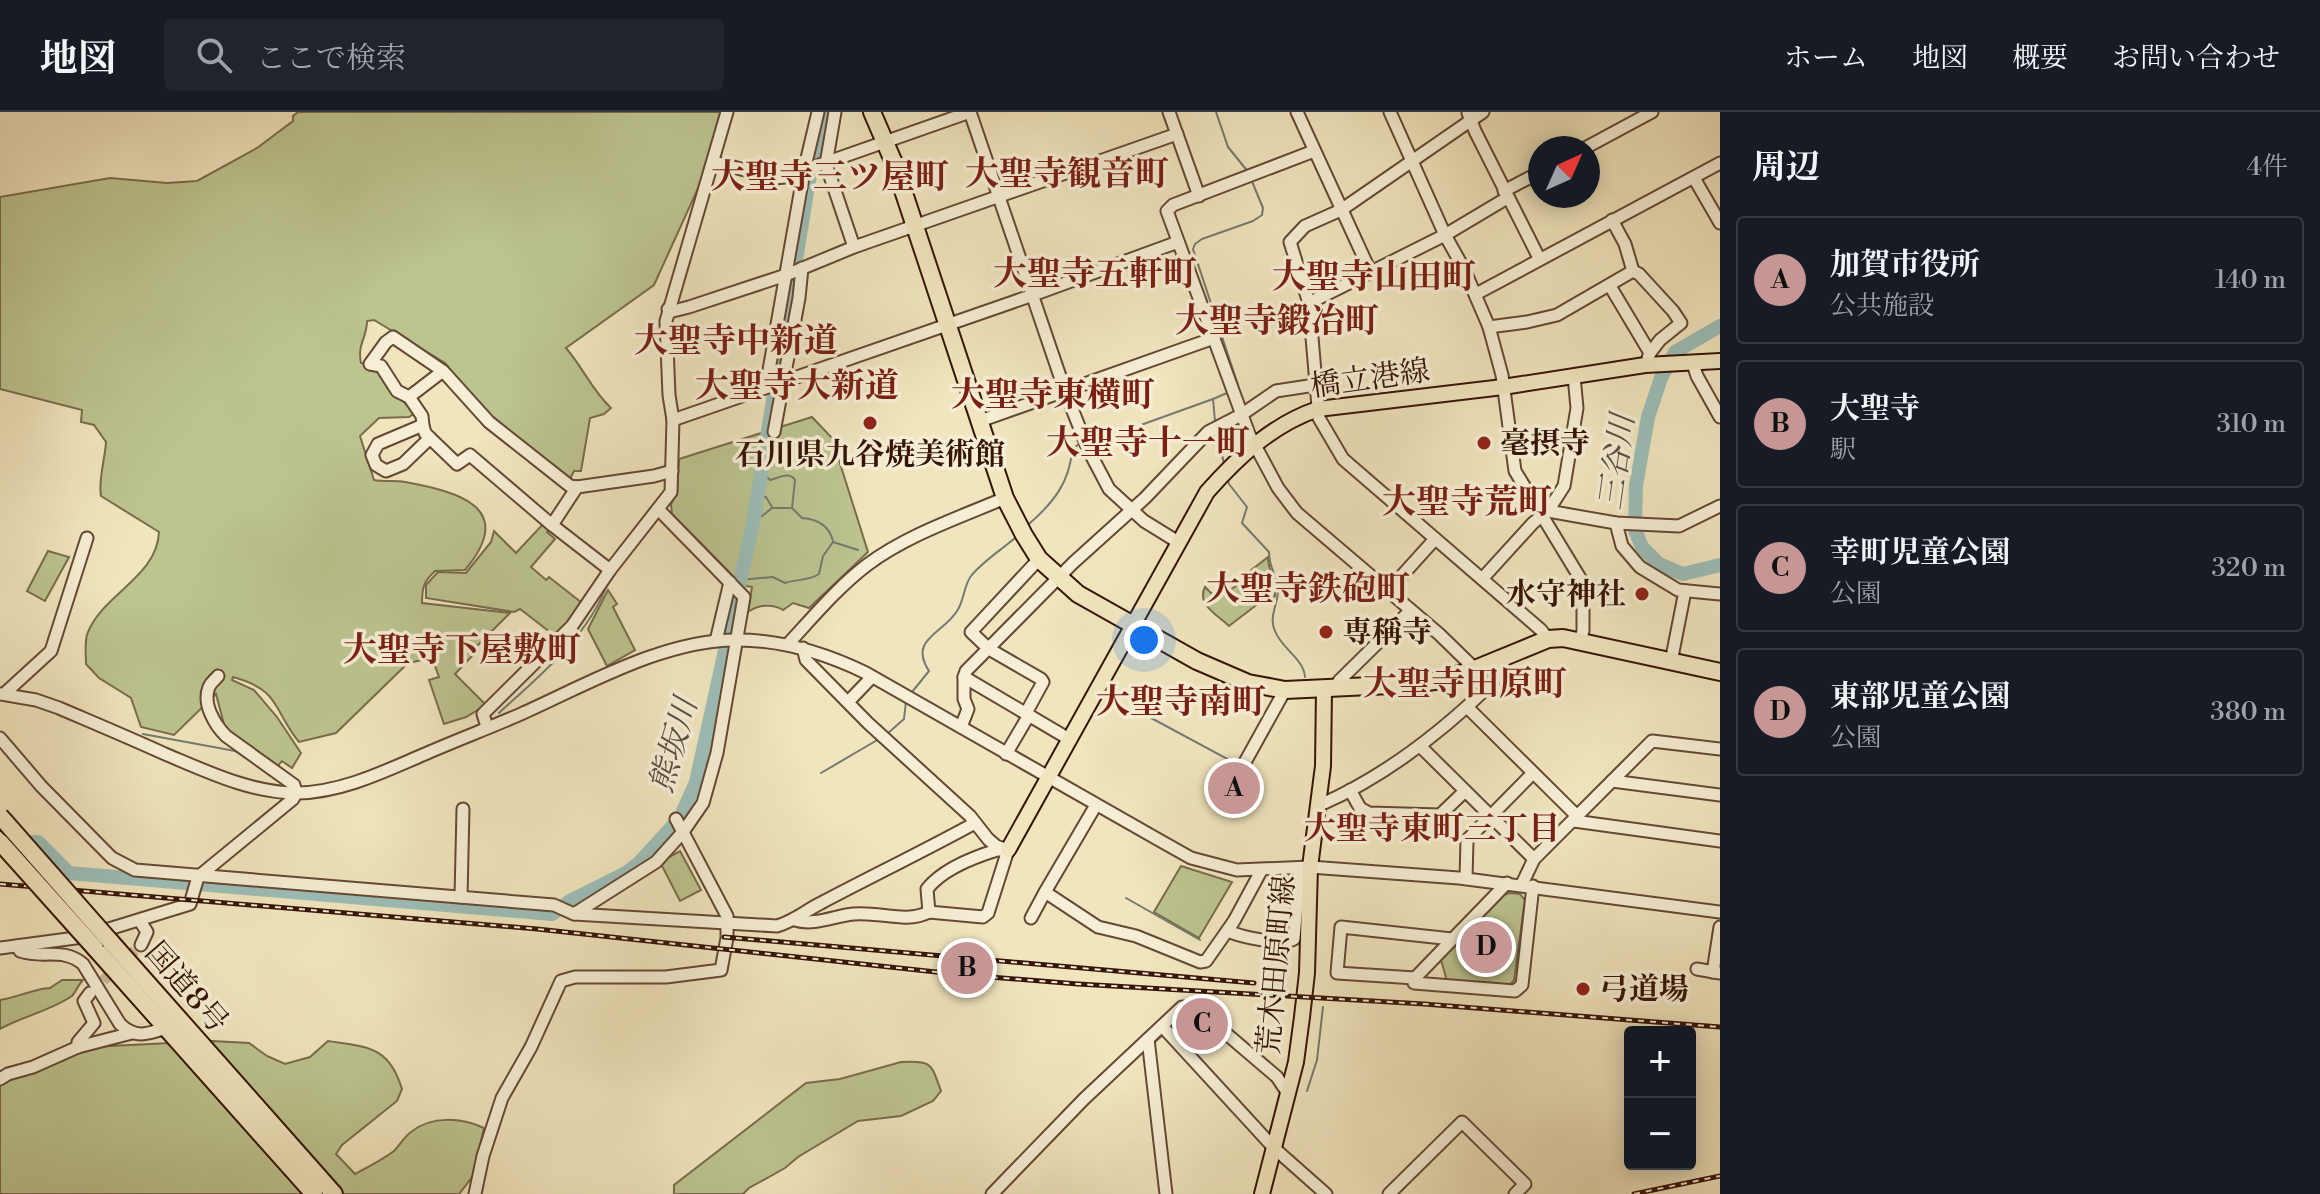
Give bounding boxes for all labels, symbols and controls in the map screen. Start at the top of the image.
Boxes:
search box [164,19,724,91]
icon: search [192,33,236,77]
text: 地図 [40,36,116,83]
text: ここで検索 [256,40,406,78]
text: ホーム [1784,41,1868,76]
text: 地図 [1912,41,1968,76]
text: 概要 [2012,41,2068,76]
text: お問い合わせ [2112,41,2280,76]
north arrow [1528,136,1600,208]
text: 周辺 [1752,147,1820,189]
text: 4件 [2247,151,2288,183]
district label: 大聖寺観音町 [965,154,1169,196]
district label: 大聖寺三ツ屋町 [711,157,949,199]
text: 加賀市役所 [1830,246,1980,284]
district label: 大聖寺五軒町 [993,254,1197,296]
district label: 大聖寺山田町 [1272,257,1476,299]
text: A [1771,264,1789,296]
text: 140 m [2215,264,2286,296]
text: 公共施設 [1830,290,1934,322]
district label: 大聖寺鍛冶町 [1175,301,1379,343]
district label: 大聖寺中新道 [634,321,838,363]
street label: 橋立港線 [1308,352,1432,406]
district label: 大聖寺大新道 [695,366,899,408]
district label: 大聖寺東横町 [951,375,1155,417]
text: 大聖寺 [1830,390,1920,428]
text: B [1770,408,1790,440]
text: 310 m [2217,408,2286,440]
water label: 三谷川 [1591,409,1644,512]
marker: 石川県九谷焼美術館 [861,414,879,432]
district label: 大聖寺十一町 [1046,423,1250,465]
place label: 毫摂寺 [1500,425,1590,463]
marker: 毫摂寺 [1475,434,1493,452]
text: 駅 [1830,434,1856,466]
place label: 石川県九谷焼美術館 [735,436,1005,474]
district label: 大聖寺荒町 [1382,482,1552,524]
text: 幸町児童公園 [1830,534,2010,572]
text: C [1771,552,1789,584]
text: 320 m [2211,552,2286,584]
district label: 大聖寺鉄砲町 [1206,569,1410,611]
place label: 水守神社 [1506,576,1626,614]
text: 公園 [1830,578,1882,610]
marker: 水守神社 [1633,585,1651,603]
place label: 専稱寺 [1342,614,1432,652]
your location [1124,620,1164,660]
marker: 専稱寺 [1317,623,1335,641]
district label: 大聖寺下屋敷町 [343,630,581,672]
district label: 大聖寺田原町 [1363,664,1567,706]
text: 東部児童公園 [1830,678,2010,716]
district label: 大聖寺南町 [1096,682,1266,724]
water label: 熊坂川 [642,691,707,797]
text: D [1770,696,1790,728]
text: 380 m [2210,696,2286,728]
text: 公園 [1830,722,1882,754]
pin: A [1208,758,1260,818]
district label: 大聖寺東町三丁目 [1304,809,1560,849]
street label: 荒木田原町線 [1250,874,1304,1056]
pin: D [1460,917,1512,977]
street label: 国道8号 [136,934,236,1041]
pin: B [941,938,993,998]
place label: 弓道場 [1599,971,1689,1009]
marker: 弓道場 [1574,980,1592,998]
pin: C [1176,994,1228,1054]
map controls [1624,1026,1696,1170]
button: + [1624,1026,1696,1098]
button: − [1624,1098,1696,1170]

